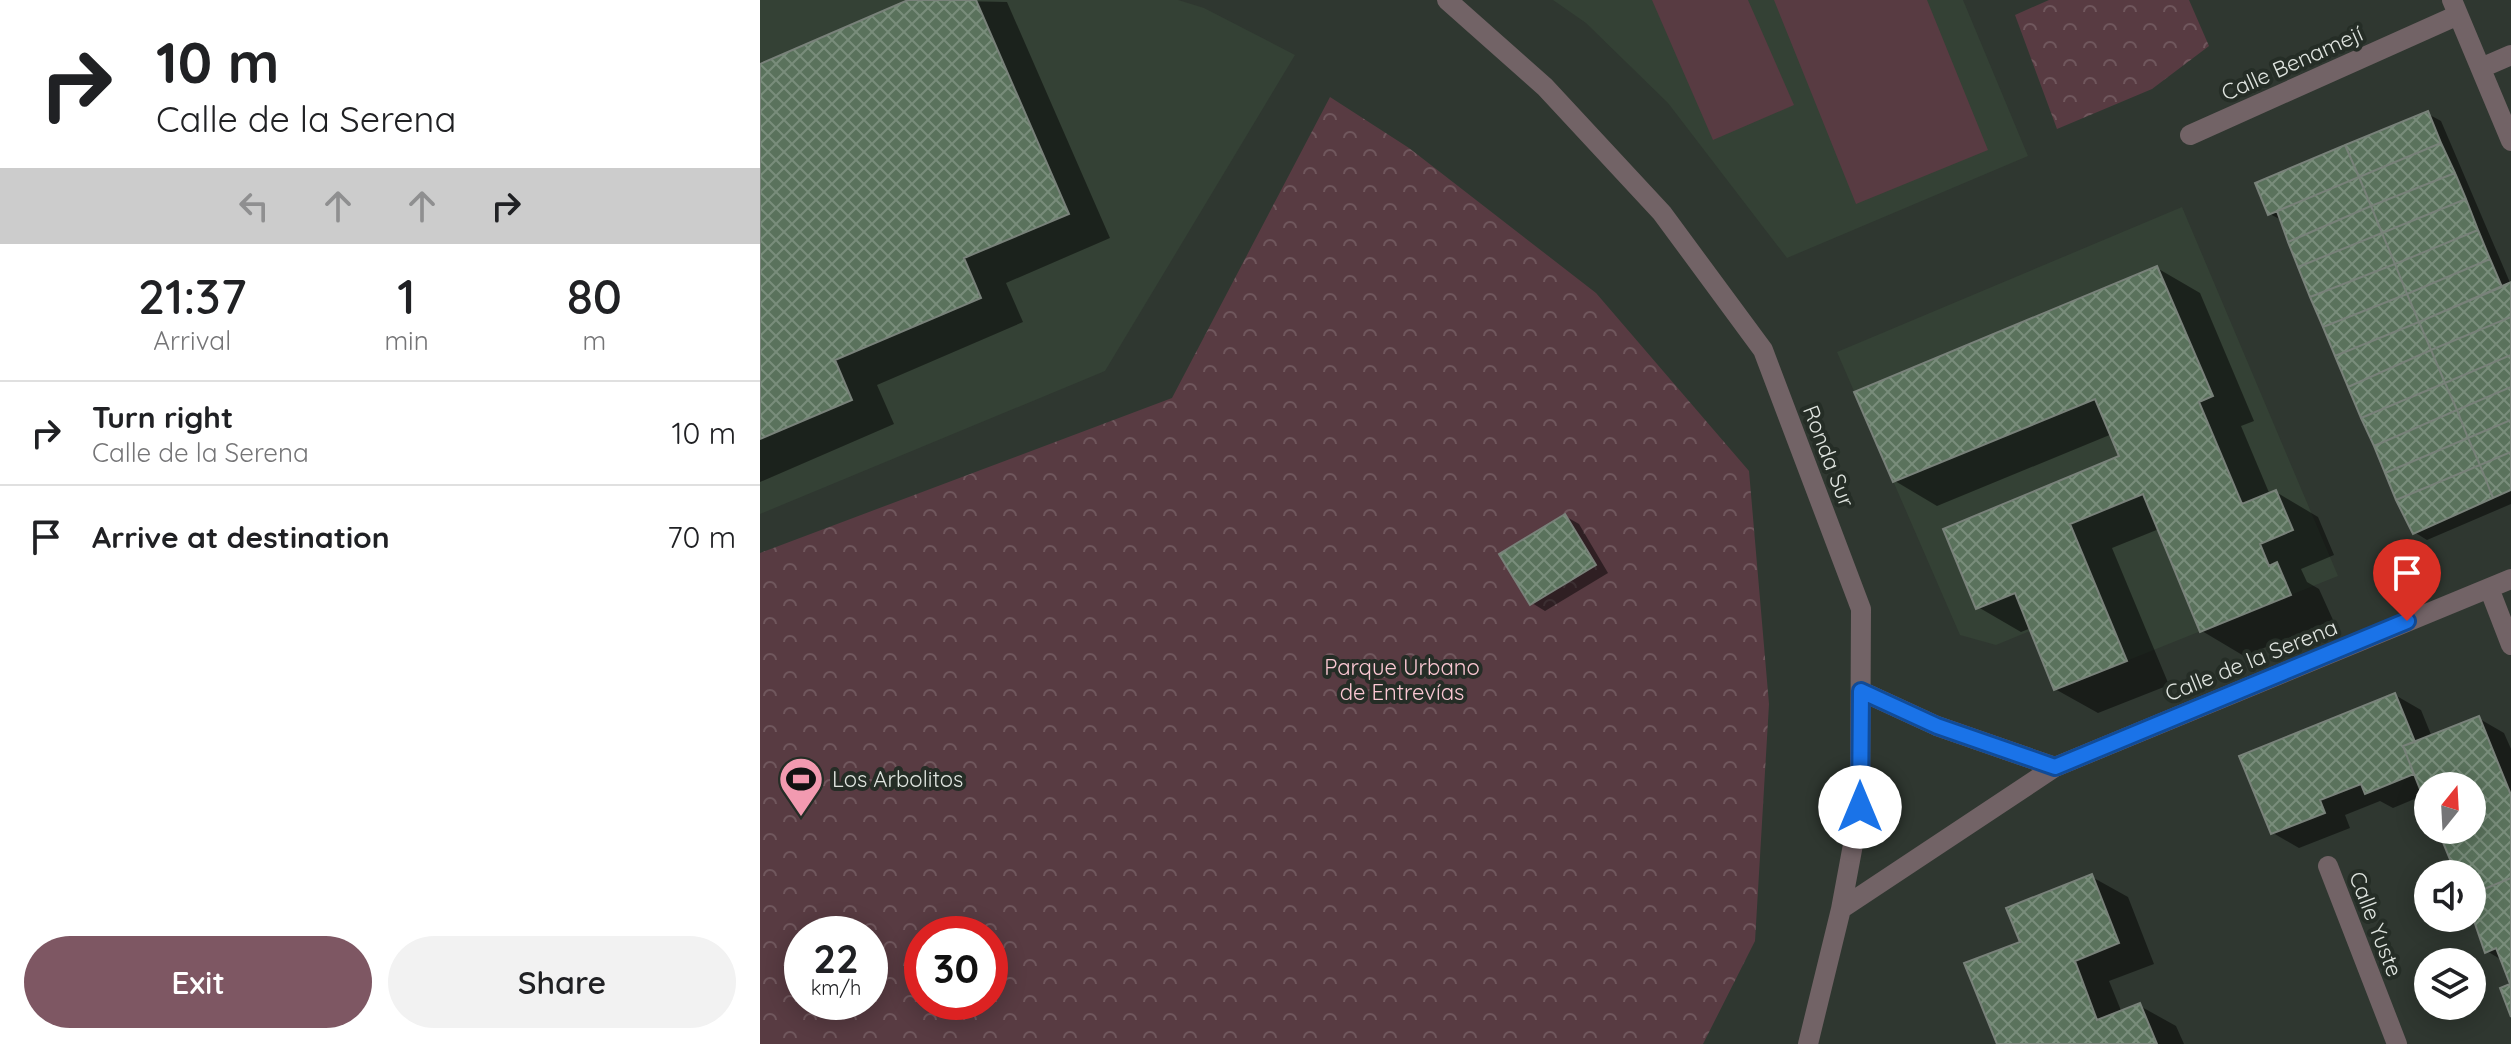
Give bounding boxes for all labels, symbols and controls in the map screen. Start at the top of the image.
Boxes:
street label: Calle Benamejí [2217,19,2367,107]
text: 10 m [156,27,279,97]
icon: right [24,32,128,136]
text: Calle de la Serena [156,96,456,141]
icon: left [232,184,276,228]
icon: ahead [316,184,360,228]
icon: ahead [400,184,444,228]
icon: right [484,184,528,228]
text: 21:37 [138,266,246,326]
text: 1 [397,266,416,326]
text: 80 [567,266,622,326]
text: Arrival [153,324,231,357]
text: min [384,324,429,357]
text: m [582,324,606,357]
text: Turn right [92,398,233,436]
street label: Ronda Sur [1797,401,1861,511]
icon: right [24,411,68,455]
text: 10 m [672,414,736,452]
text: Calle de la Serena [92,436,309,469]
icon: arrive [24,515,68,559]
text: Arrive at destination [92,518,390,556]
text: 70 m [667,518,736,556]
pin [2373,539,2441,621]
icon: arrive [2385,551,2429,595]
street label: Calle de la Serena [2161,613,2341,707]
park label: Parque Urbano de Entrevías [1324,653,1480,706]
sports icon: Los Arbolitos [777,755,825,818]
place label: Los Arbolitos [832,765,963,793]
position arrow [1818,765,1902,849]
north arrow [2414,772,2486,844]
map controls [2414,772,2486,1020]
button: sound [2414,860,2486,932]
street label: Calle Yuste [2343,867,2409,981]
speed limit sign: 30 [904,916,1008,1020]
text: 22 [813,933,859,983]
button: Exit [24,936,372,1028]
button: Share [388,936,736,1028]
button: layers [2414,948,2486,1020]
text: km/h [811,975,861,1000]

